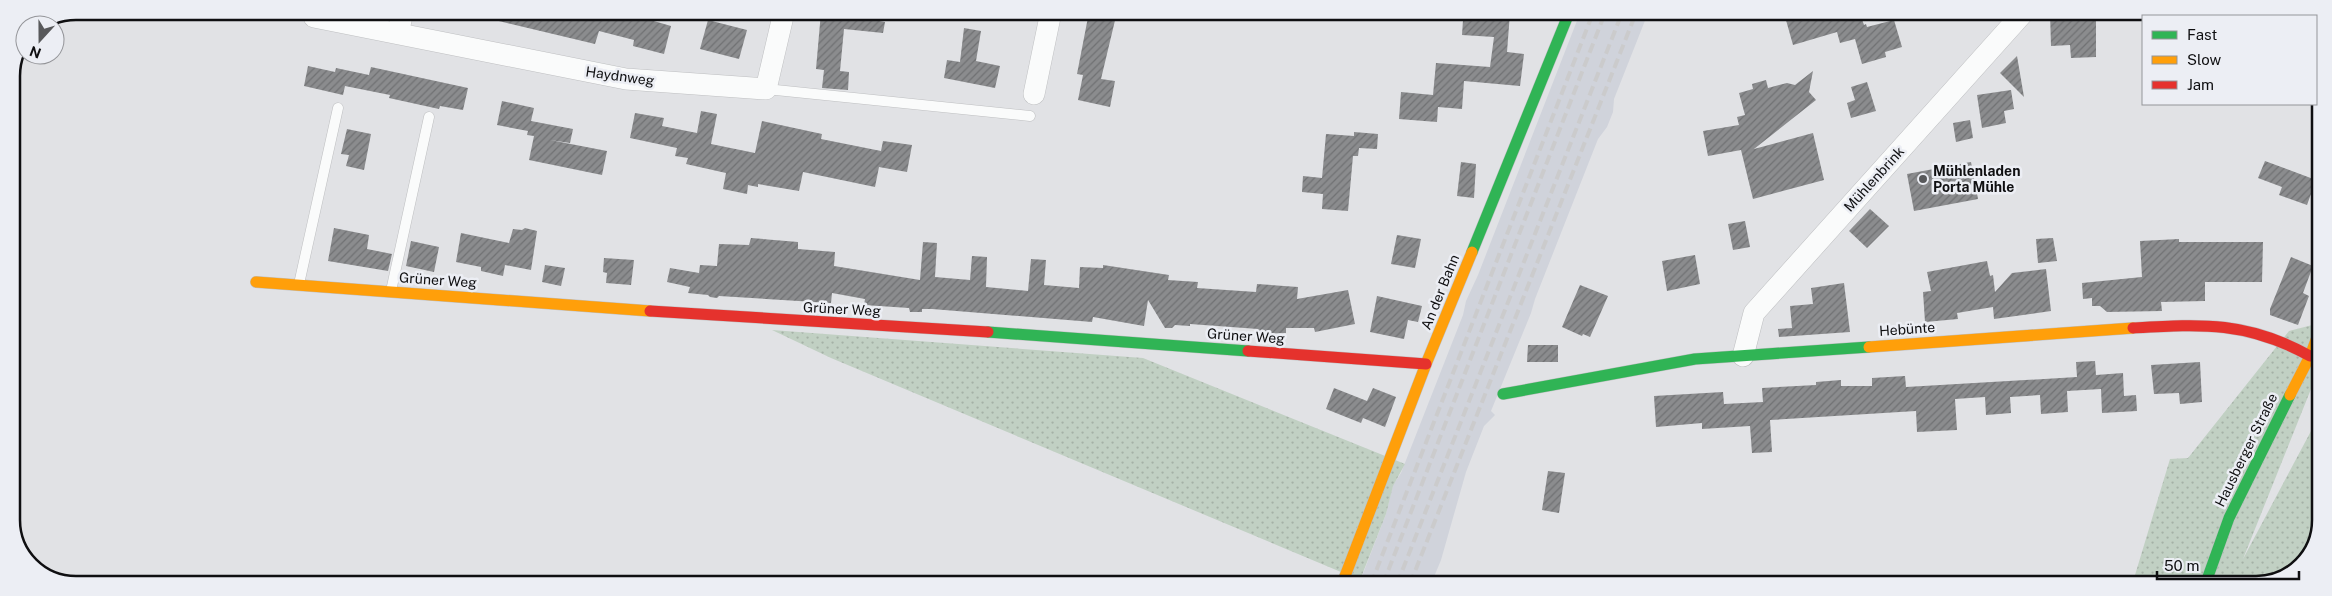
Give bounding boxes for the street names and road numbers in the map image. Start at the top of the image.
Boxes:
street label: Haydnweg [585,63,656,89]
street label: Mühlenbrink [1841,143,1907,215]
street label: An der Bahn [1418,252,1462,332]
street label: Grüner Weg [399,269,478,291]
street label: Grüner Weg [803,299,882,319]
street label: Hebünte [1878,319,1936,339]
street label: Grüner Weg [1207,325,1286,347]
street label: Hausberger Straße [2212,391,2280,509]

